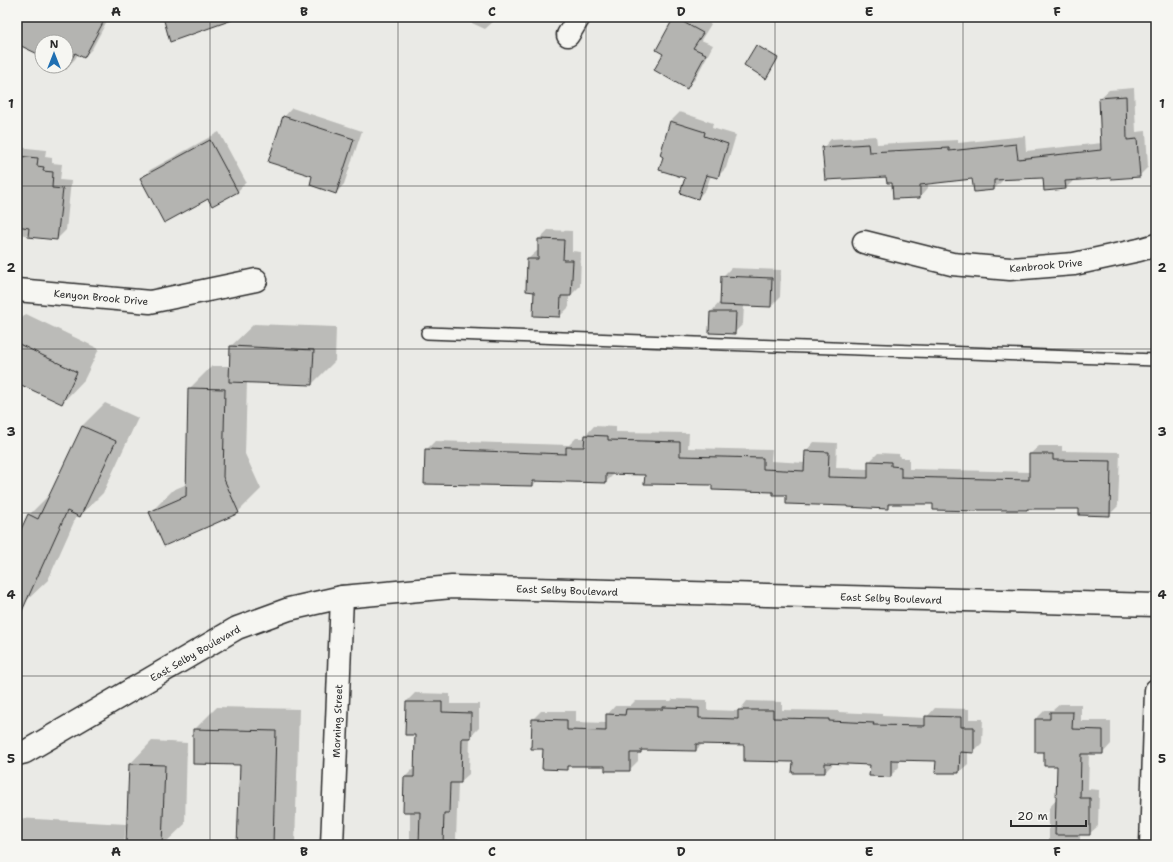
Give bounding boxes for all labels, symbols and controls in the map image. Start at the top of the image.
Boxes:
text: A [111,3,121,20]
text: B [300,3,308,20]
text: C [488,3,496,20]
text: D [676,3,686,20]
text: E [865,3,874,20]
text: F [1053,3,1061,20]
north arrow [34,34,74,74]
text: N [50,37,59,52]
text: 1 [8,95,14,112]
text: 1 [1159,95,1165,112]
street label: Kenbrook Drive [1009,256,1084,275]
text: 2 [6,259,16,276]
text: 2 [1157,259,1167,276]
street label: Kenyon Brook Drive [53,287,149,308]
text: 3 [6,423,16,440]
text: 3 [1157,423,1167,440]
street label: East Selby Boulevard [516,582,619,599]
text: 4 [6,586,16,603]
text: 4 [1157,586,1167,603]
street label: East Selby Boulevard [840,590,943,607]
street label: East Selby Boulevard [148,622,243,685]
street label: Morning Street [330,684,345,758]
text: 5 [7,750,15,767]
text: 5 [1158,750,1166,767]
scale bar [1011,802,1086,828]
text: 20 m [1017,808,1048,824]
text: A [111,843,121,860]
text: B [300,843,308,860]
text: C [488,843,496,860]
text: D [676,843,686,860]
text: E [865,843,874,860]
text: F [1053,843,1061,860]

